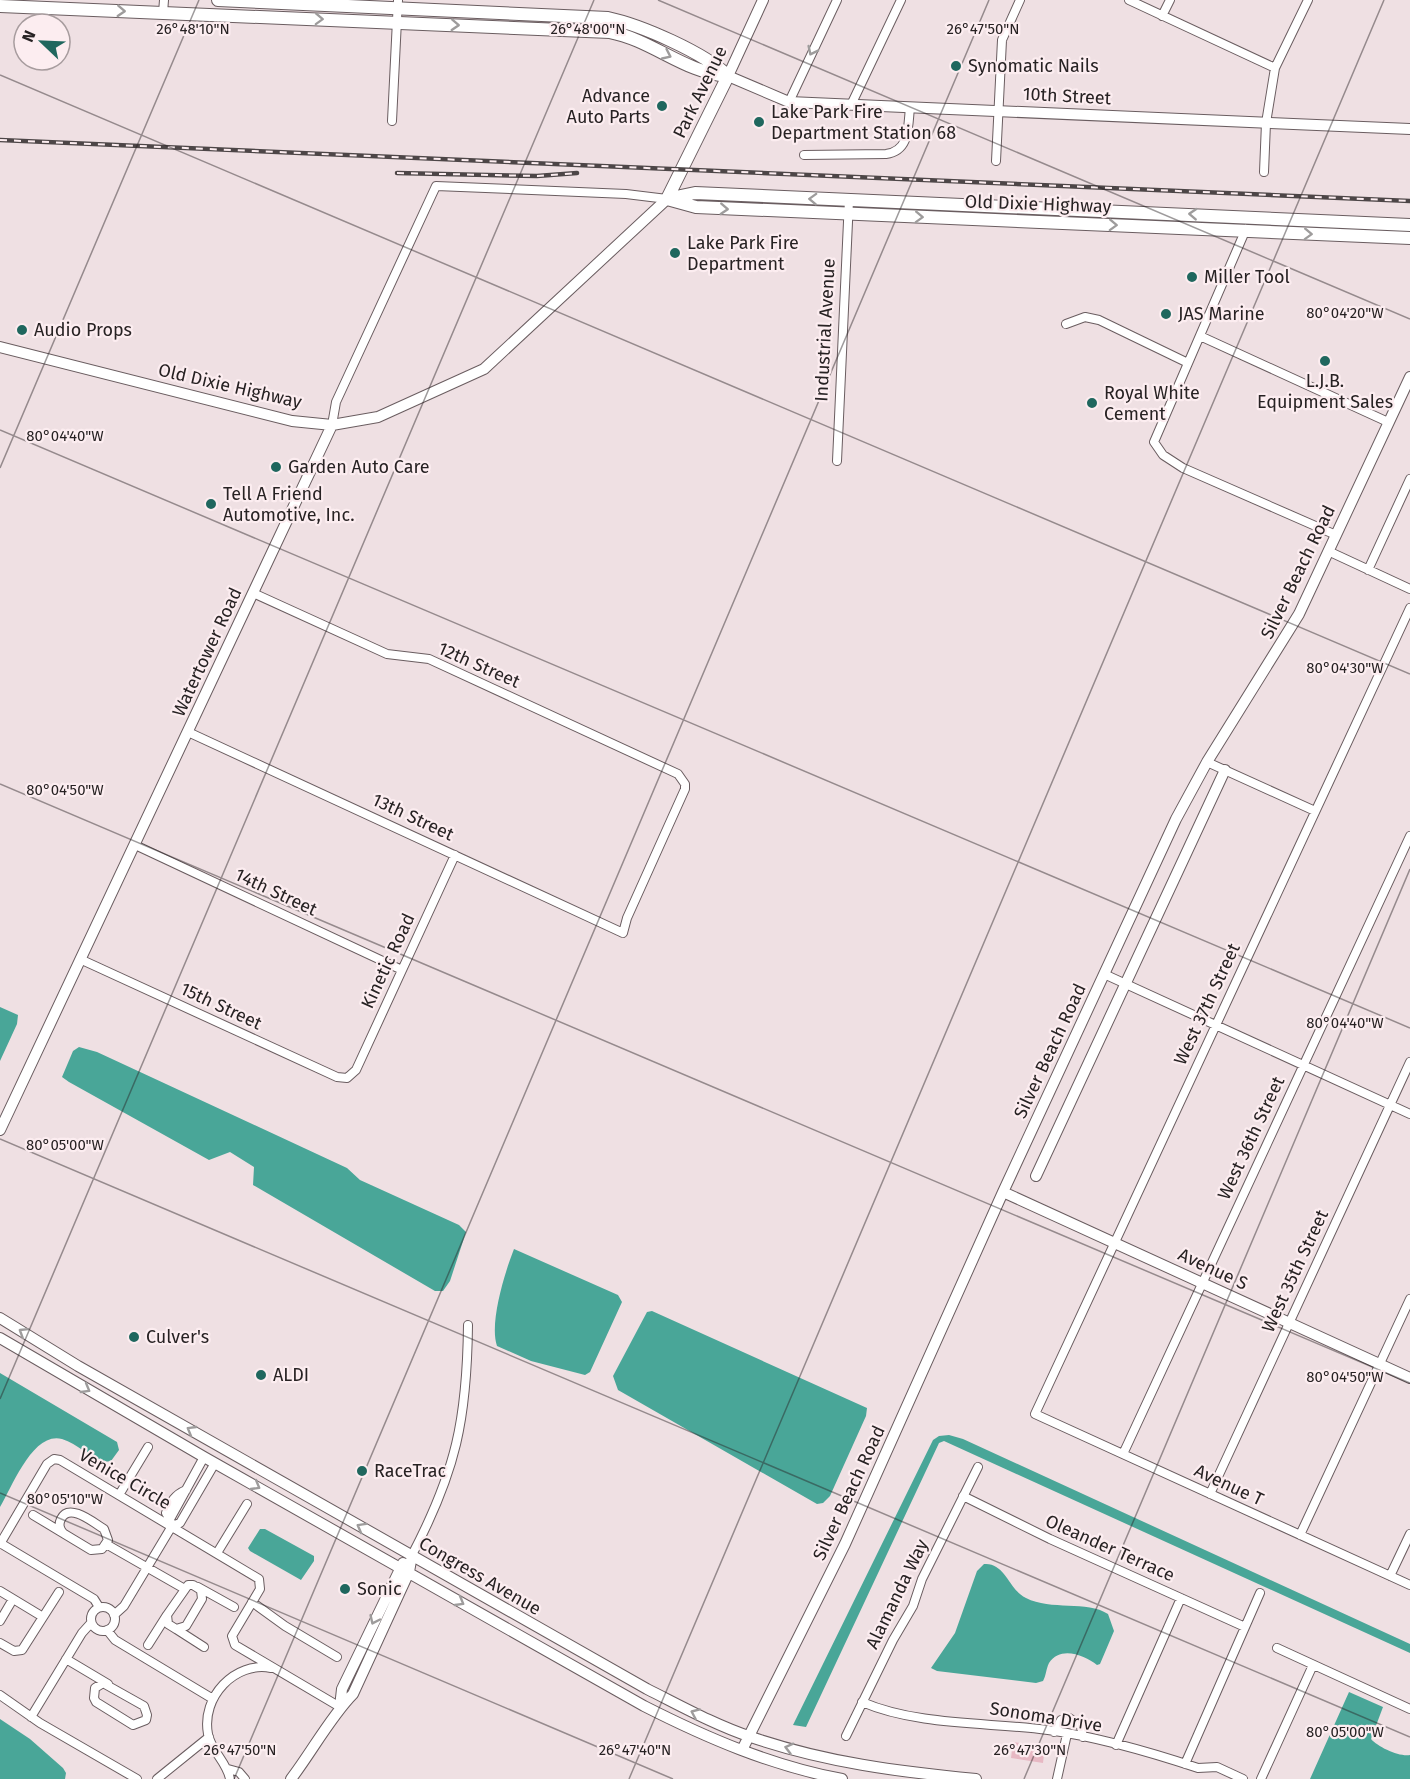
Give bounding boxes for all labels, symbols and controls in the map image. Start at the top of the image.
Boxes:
one-way arrow [117,5,126,18]
north arrow [12,12,72,72]
one-way arrow [314,13,323,26]
one-way arrow [451,19,460,32]
text: 26°48'10"N [156,20,230,38]
text: 26°48'00"N [550,20,626,38]
text: 26°47'50"N [947,20,1019,38]
text: N [18,28,39,45]
street label: Park Avenue [668,42,732,142]
one-way arrow [808,44,820,55]
one-way arrow [660,47,671,59]
place label: Synomatic Nails [968,55,1099,77]
marker: Synomatic Nails [949,59,963,73]
street label: 10th Street [1022,83,1112,109]
place label: Advance Auto Parts [567,85,650,128]
marker: Advance Auto Parts [655,99,669,113]
place label: Lake Park Fire Department Station 68 [771,101,956,144]
marker: Lake Park Fire Department Station 68 [752,115,766,129]
street label: Old Dixie Highway [964,190,1112,218]
one-way arrow [808,192,817,205]
one-way arrow [719,202,728,215]
one-way arrow [1188,208,1197,221]
one-way arrow [914,211,923,224]
one-way arrow [1109,219,1118,232]
one-way arrow [1304,227,1313,240]
place label: Lake Park Fire Department [687,232,799,275]
marker: Lake Park Fire Department [668,246,682,260]
street label: Industrial Avenue [810,258,840,402]
place label: Miller Tool [1204,266,1290,288]
marker: Miller Tool [1185,270,1199,284]
place label: JAS Marine [1178,303,1265,325]
text: 80°04'20"W [1306,304,1384,322]
marker: JAS Marine [1159,307,1173,321]
place label: Audio Props [34,319,132,341]
marker: Audio Props [15,323,29,337]
marker: L.J.B. Equipment Sales [1318,354,1332,368]
street label: Old Dixie Highway [156,359,304,413]
place label: L.J.B. Equipment Sales [1257,370,1393,413]
place label: Royal White Cement [1104,382,1200,425]
marker: Royal White Cement [1085,396,1099,410]
text: 80°04'40"W [26,427,104,445]
place label: Garden Auto Care [288,456,430,478]
marker: Garden Auto Care [269,460,283,474]
place label: Tell A Friend Automotive, Inc. [223,483,355,526]
marker: Tell A Friend Automotive, Inc. [204,497,218,511]
street label: Silver Beach Road [1256,502,1340,642]
street label: Watertower Road [167,584,247,720]
street label: 12th Street [435,637,524,693]
text: 80°04'30"W [1306,659,1384,677]
text: 80°04'50"W [26,781,104,799]
street label: 13th Street [369,789,458,846]
street label: 14th Street [231,863,321,921]
street label: Kinetic Road [356,910,420,1012]
street label: West 37th Street [1169,939,1245,1068]
street label: 15th Street [177,978,266,1035]
street label: Silver Beach Road [1009,980,1091,1122]
text: 80°04'40"W [1306,1014,1384,1032]
street label: West 36th Street [1213,1072,1289,1203]
text: 80°05'00"W [26,1136,105,1154]
street label: West 35th Street [1257,1206,1333,1336]
street label: Avenue S [1175,1243,1251,1295]
place label: Culver's [146,1326,209,1348]
one-way arrow [19,1328,29,1340]
marker: Culver's [127,1330,141,1344]
place label: ALDI [273,1364,309,1386]
marker: ALDI [254,1368,268,1382]
text: 80°04'50"W [1306,1368,1384,1386]
one-way arrow [80,1382,90,1394]
street label: Silver Beach Road [808,1422,890,1564]
one-way arrow [187,1426,197,1437]
street label: Venice Circle [75,1444,175,1514]
street label: Avenue T [1191,1459,1268,1511]
place label: RaceTrac [374,1460,446,1482]
marker: RaceTrac [355,1464,369,1478]
one-way arrow [249,1479,260,1490]
text: 80°05'10"W [27,1490,104,1508]
street label: Oleander Terrace [1042,1510,1178,1586]
one-way arrow [357,1522,367,1534]
street label: Congress Avenue [415,1532,545,1620]
street label: Alamanda Way [861,1536,933,1652]
place label: Sonic [357,1578,402,1600]
marker: Sonic [338,1582,352,1596]
one-way arrow [454,1594,464,1606]
one-way arrow [370,1613,382,1624]
street label: Sonoma Drive [988,1697,1104,1737]
one-way arrow [691,1708,702,1720]
text: 80°05'00"W [1306,1723,1385,1741]
text: 26°47'50"N [204,1741,276,1759]
text: 26°47'40"N [599,1741,671,1759]
text: 26°47'30"N [994,1741,1066,1759]
one-way arrow [784,1742,794,1755]

